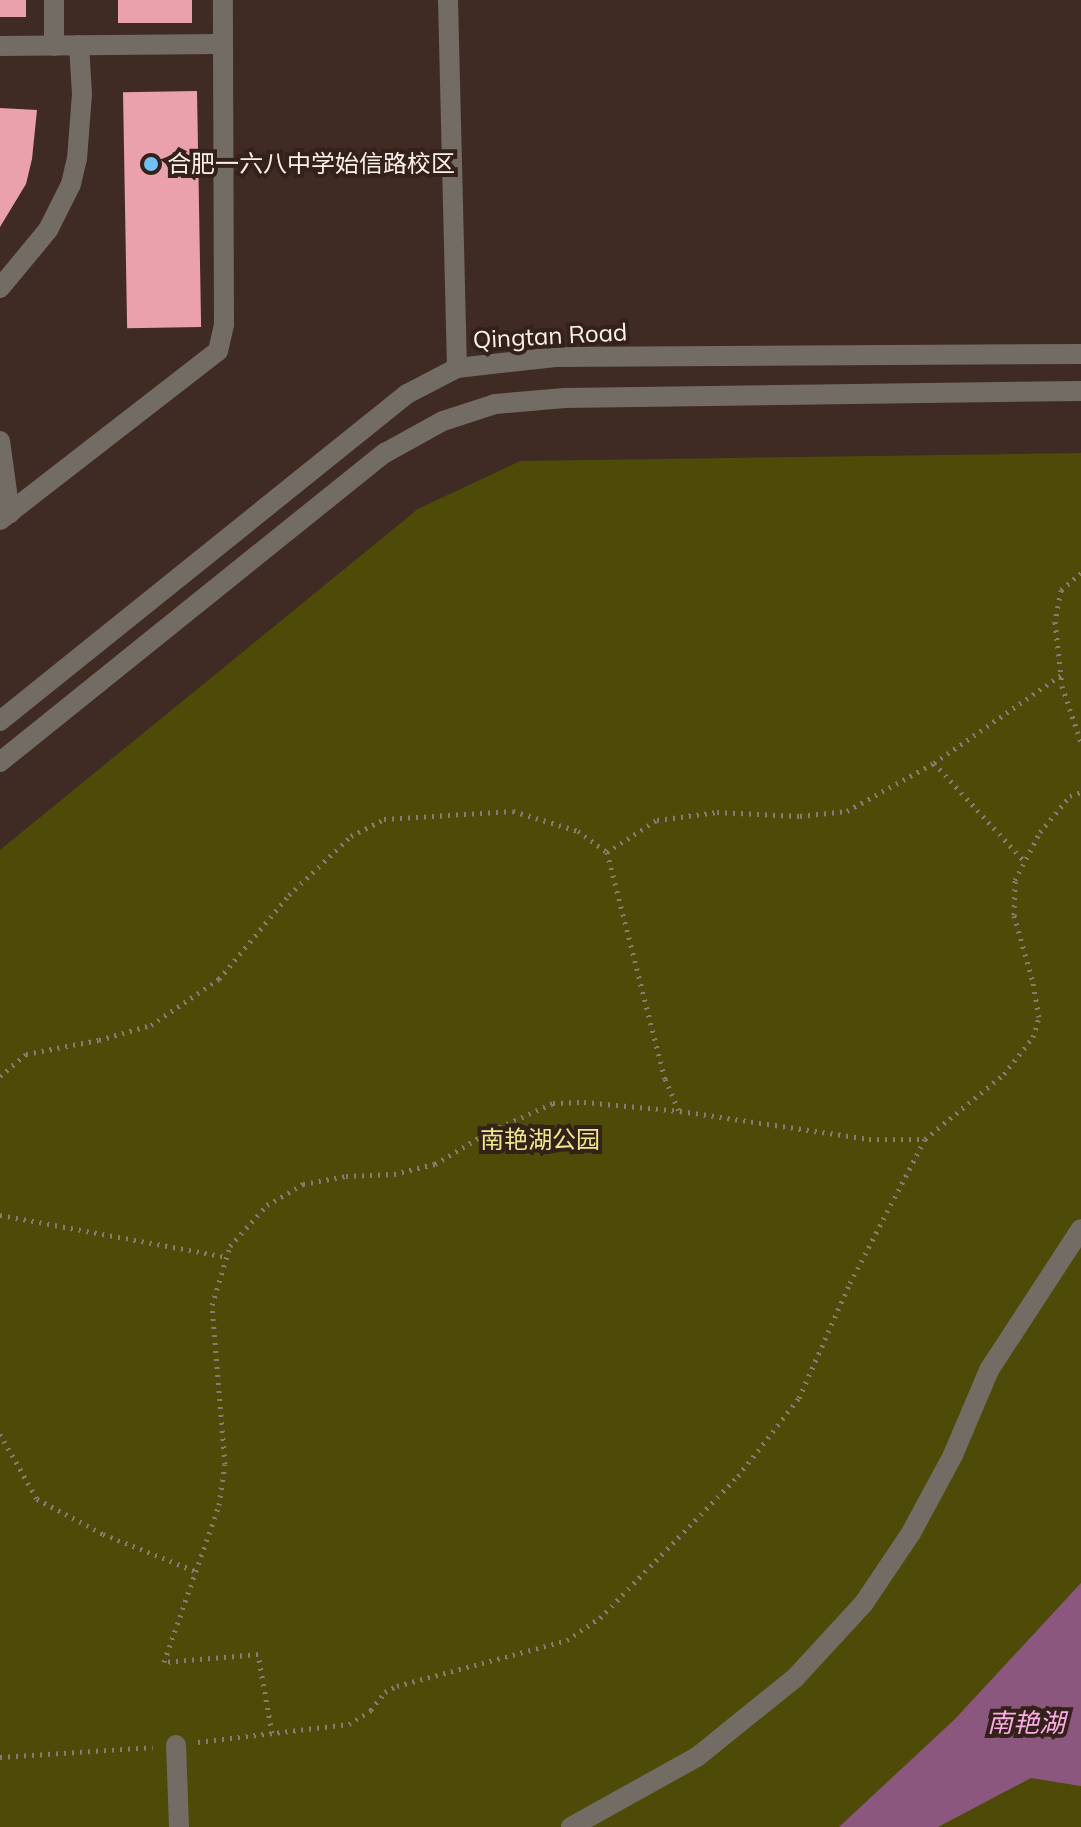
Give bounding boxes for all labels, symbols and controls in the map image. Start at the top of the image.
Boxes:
place label: 合肥一六八中学始信路校区 [167,150,455,178]
marker: 合肥一六八中学始信路校区 [142,155,160,173]
street label: Qingtan Road [472,318,628,354]
park label: 南艳湖公园 [480,1126,600,1154]
water label: 南艳湖 [987,1707,1065,1739]

